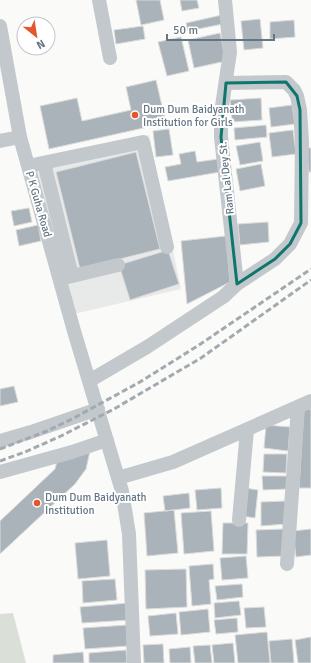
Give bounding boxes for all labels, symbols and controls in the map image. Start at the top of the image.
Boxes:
north arrow [16,16,56,56]
scale bar [167,16,274,42]
text: 50 m [173,23,198,38]
text: N [34,37,47,52]
place label: Dum Dum Baidyanath Institution for Girls [143,103,245,129]
marker: Dum Dum Baidyanath Institution for Girls [130,110,140,120]
street label: Ram Lal Dey St. [216,141,237,215]
street label: P K Guha Road [23,170,54,239]
place label: Dum Dum Baidyanath Institution [45,491,147,517]
marker: Dum Dum Baidyanath Institution [32,498,42,508]

